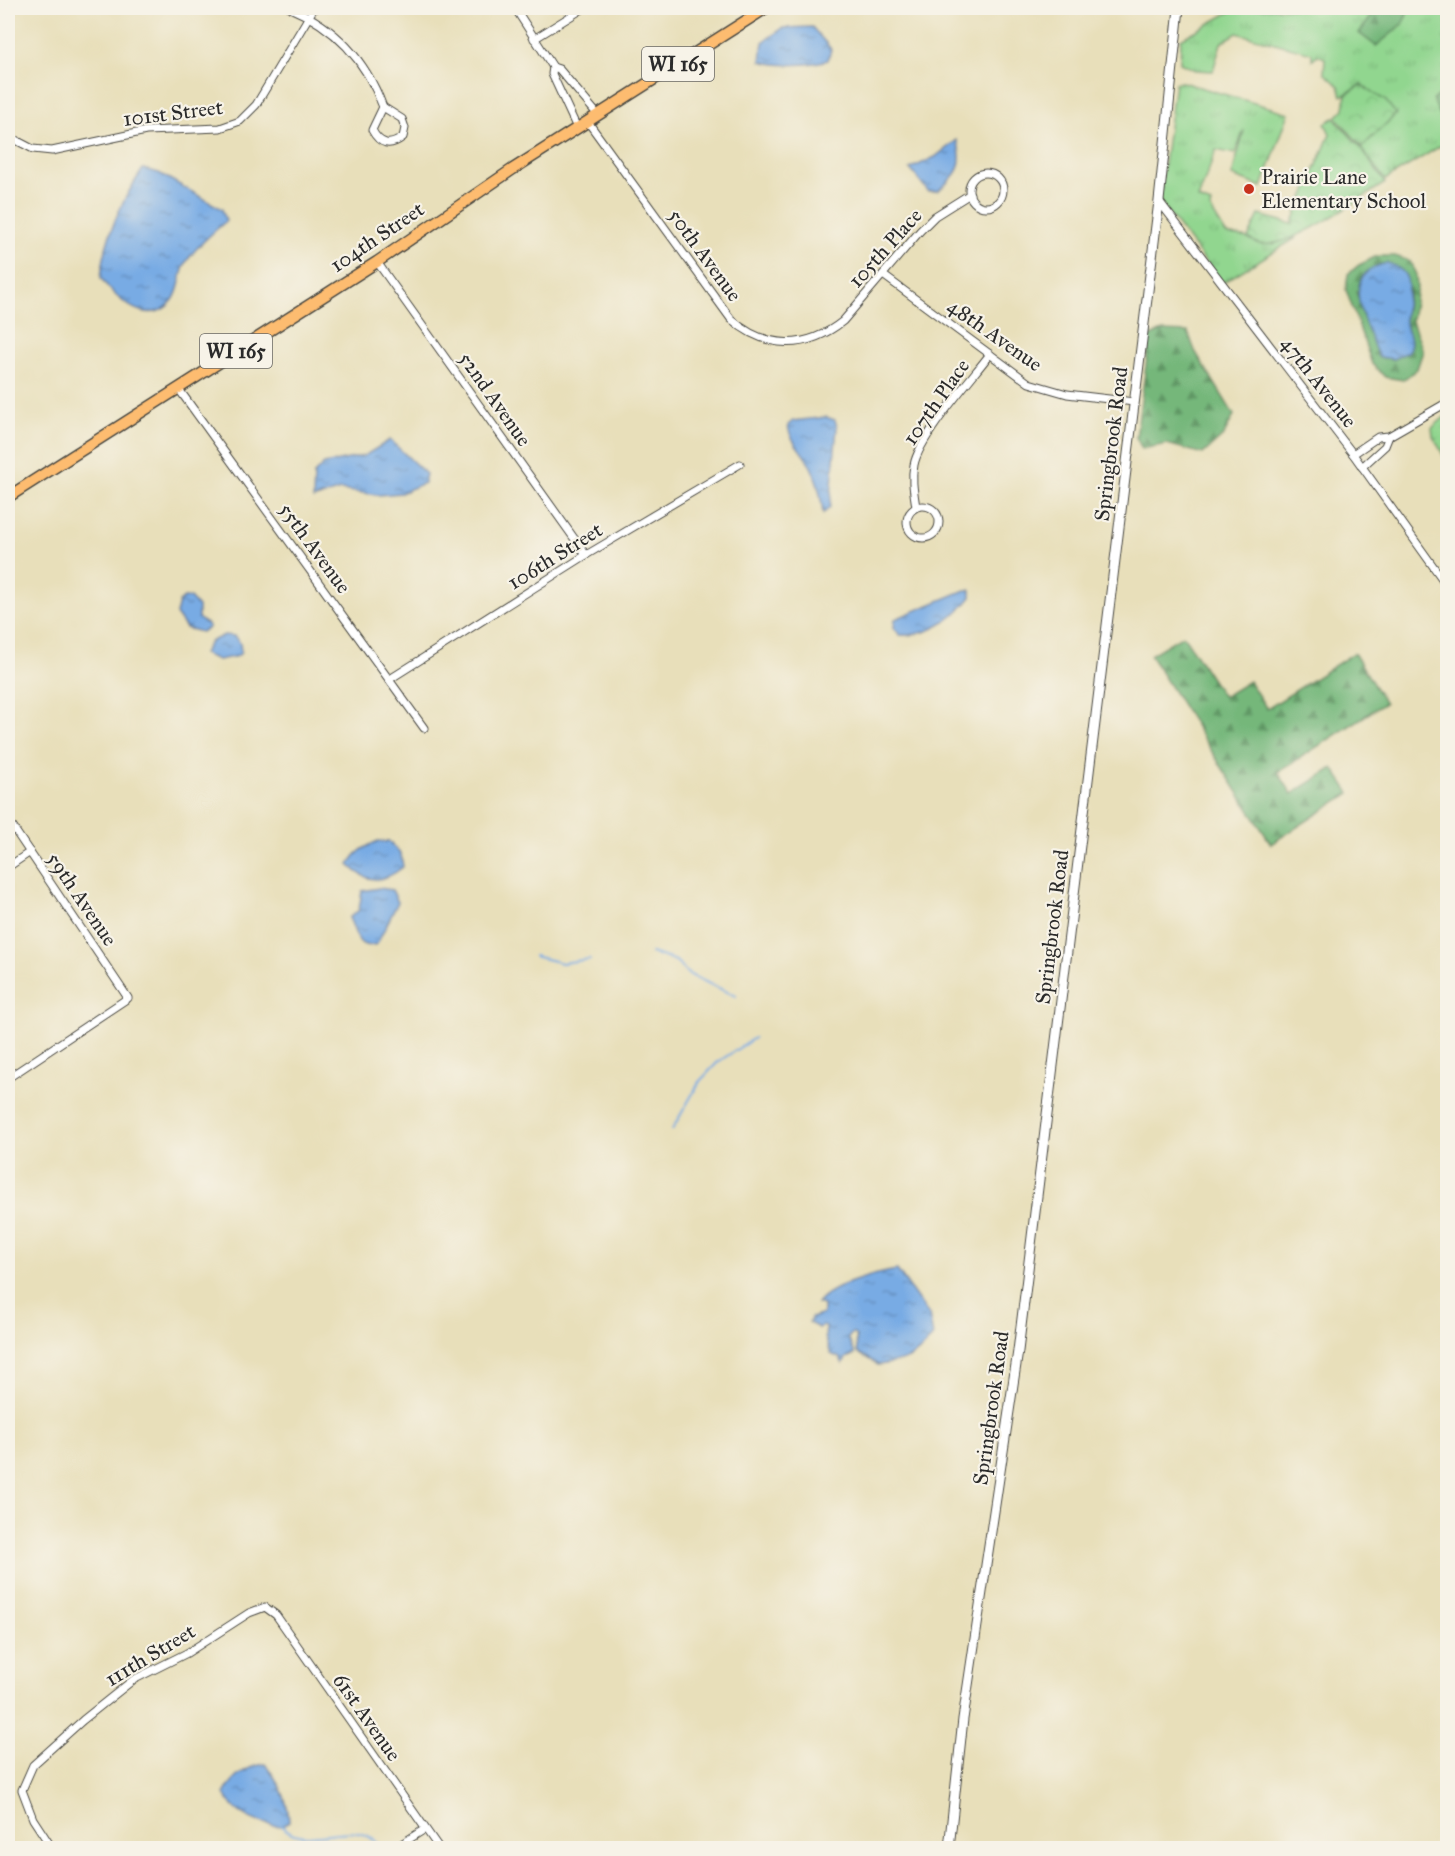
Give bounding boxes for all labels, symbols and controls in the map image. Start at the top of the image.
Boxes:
road number: WI 165 [642,47,714,81]
street label: 101st Street [122,94,225,132]
place label: Prairie Lane Elementary School [1261,164,1426,214]
marker: Prairie Lane Elementary School [1242,182,1256,196]
street label: 104th Street [325,196,429,278]
street label: 50th Avenue [663,203,748,307]
street label: 105th Place [843,203,928,293]
street label: 48th Avenue [943,293,1048,377]
street label: 47th Avenue [1275,331,1363,433]
road number: WI 165 [200,334,272,368]
street label: 52nd Avenue [453,347,537,452]
street label: 107th Place [897,354,975,450]
street label: Springbrook Road [1089,365,1133,523]
street label: 55th Avenue [273,497,357,599]
street label: 106th Street [503,516,608,595]
street label: 59th Avenue [41,847,123,951]
street label: Springbrook Road [1030,848,1074,1006]
street label: Springbrook Road [967,1329,1015,1487]
street label: 111th Street [100,1618,200,1692]
street label: 61st Avenue [327,1668,407,1766]

